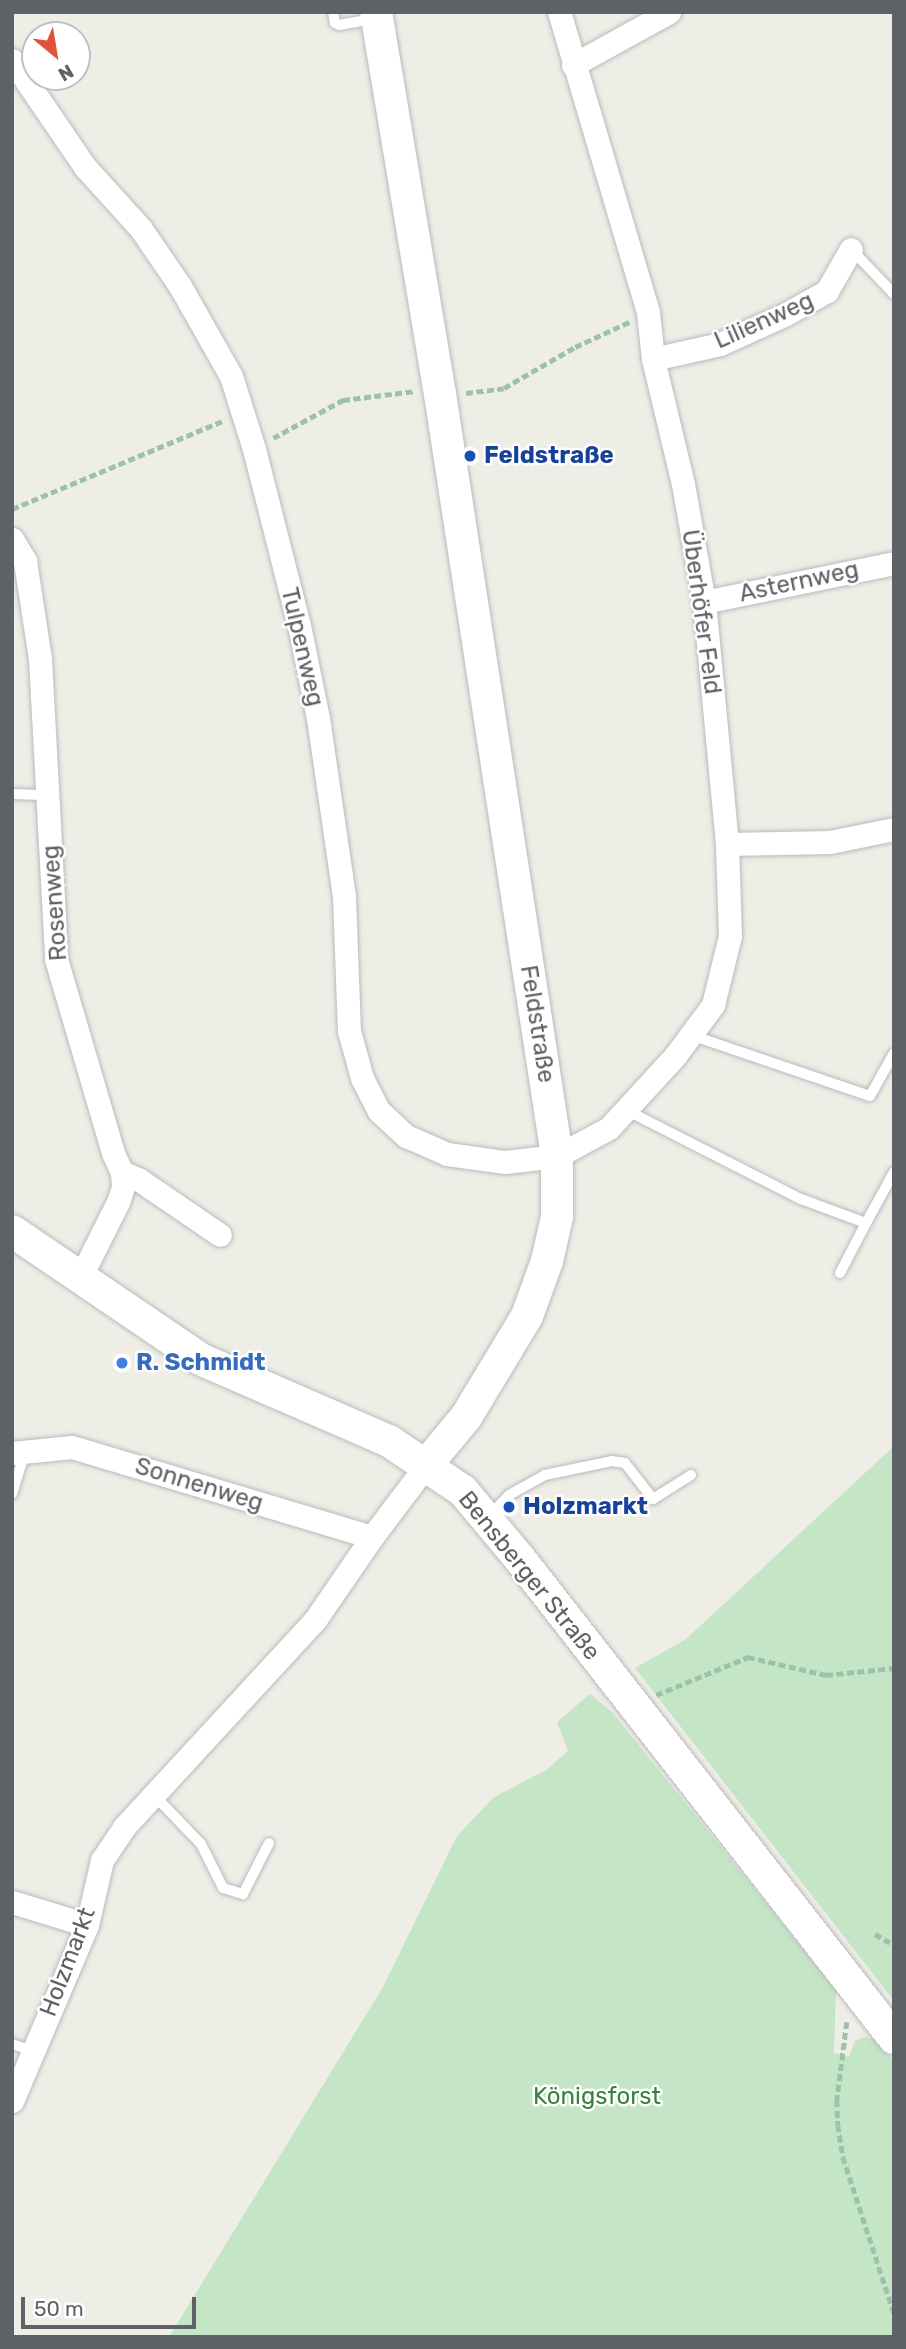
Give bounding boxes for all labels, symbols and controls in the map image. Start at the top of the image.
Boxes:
north arrow [21,21,91,91]
text: N [54,60,77,86]
street label: Lilienweg [710,286,818,356]
place label: Feldstraße [484,442,614,470]
marker: Feldstraße [462,448,478,464]
street label: Überhöfer Feld [675,527,727,697]
street label: Asternweg [737,555,861,609]
street label: Tulpenweg [274,585,330,709]
street label: Rosenweg [37,844,73,962]
street label: Feldstraße [513,963,561,1085]
place label: R. Schmidt [136,1349,265,1377]
marker: R. Schmidt [114,1355,130,1371]
street label: Sonnenweg [132,1452,266,1518]
street label: Bensberger Straße [452,1485,606,1667]
place label: Holzmarkt [523,1493,648,1521]
marker: Holzmarkt [501,1499,517,1515]
street label: Holzmarkt [34,1903,102,2021]
park label: Königsforst [533,2083,661,2111]
scale bar [24,2282,200,2326]
text: 50 m [34,2296,84,2321]

